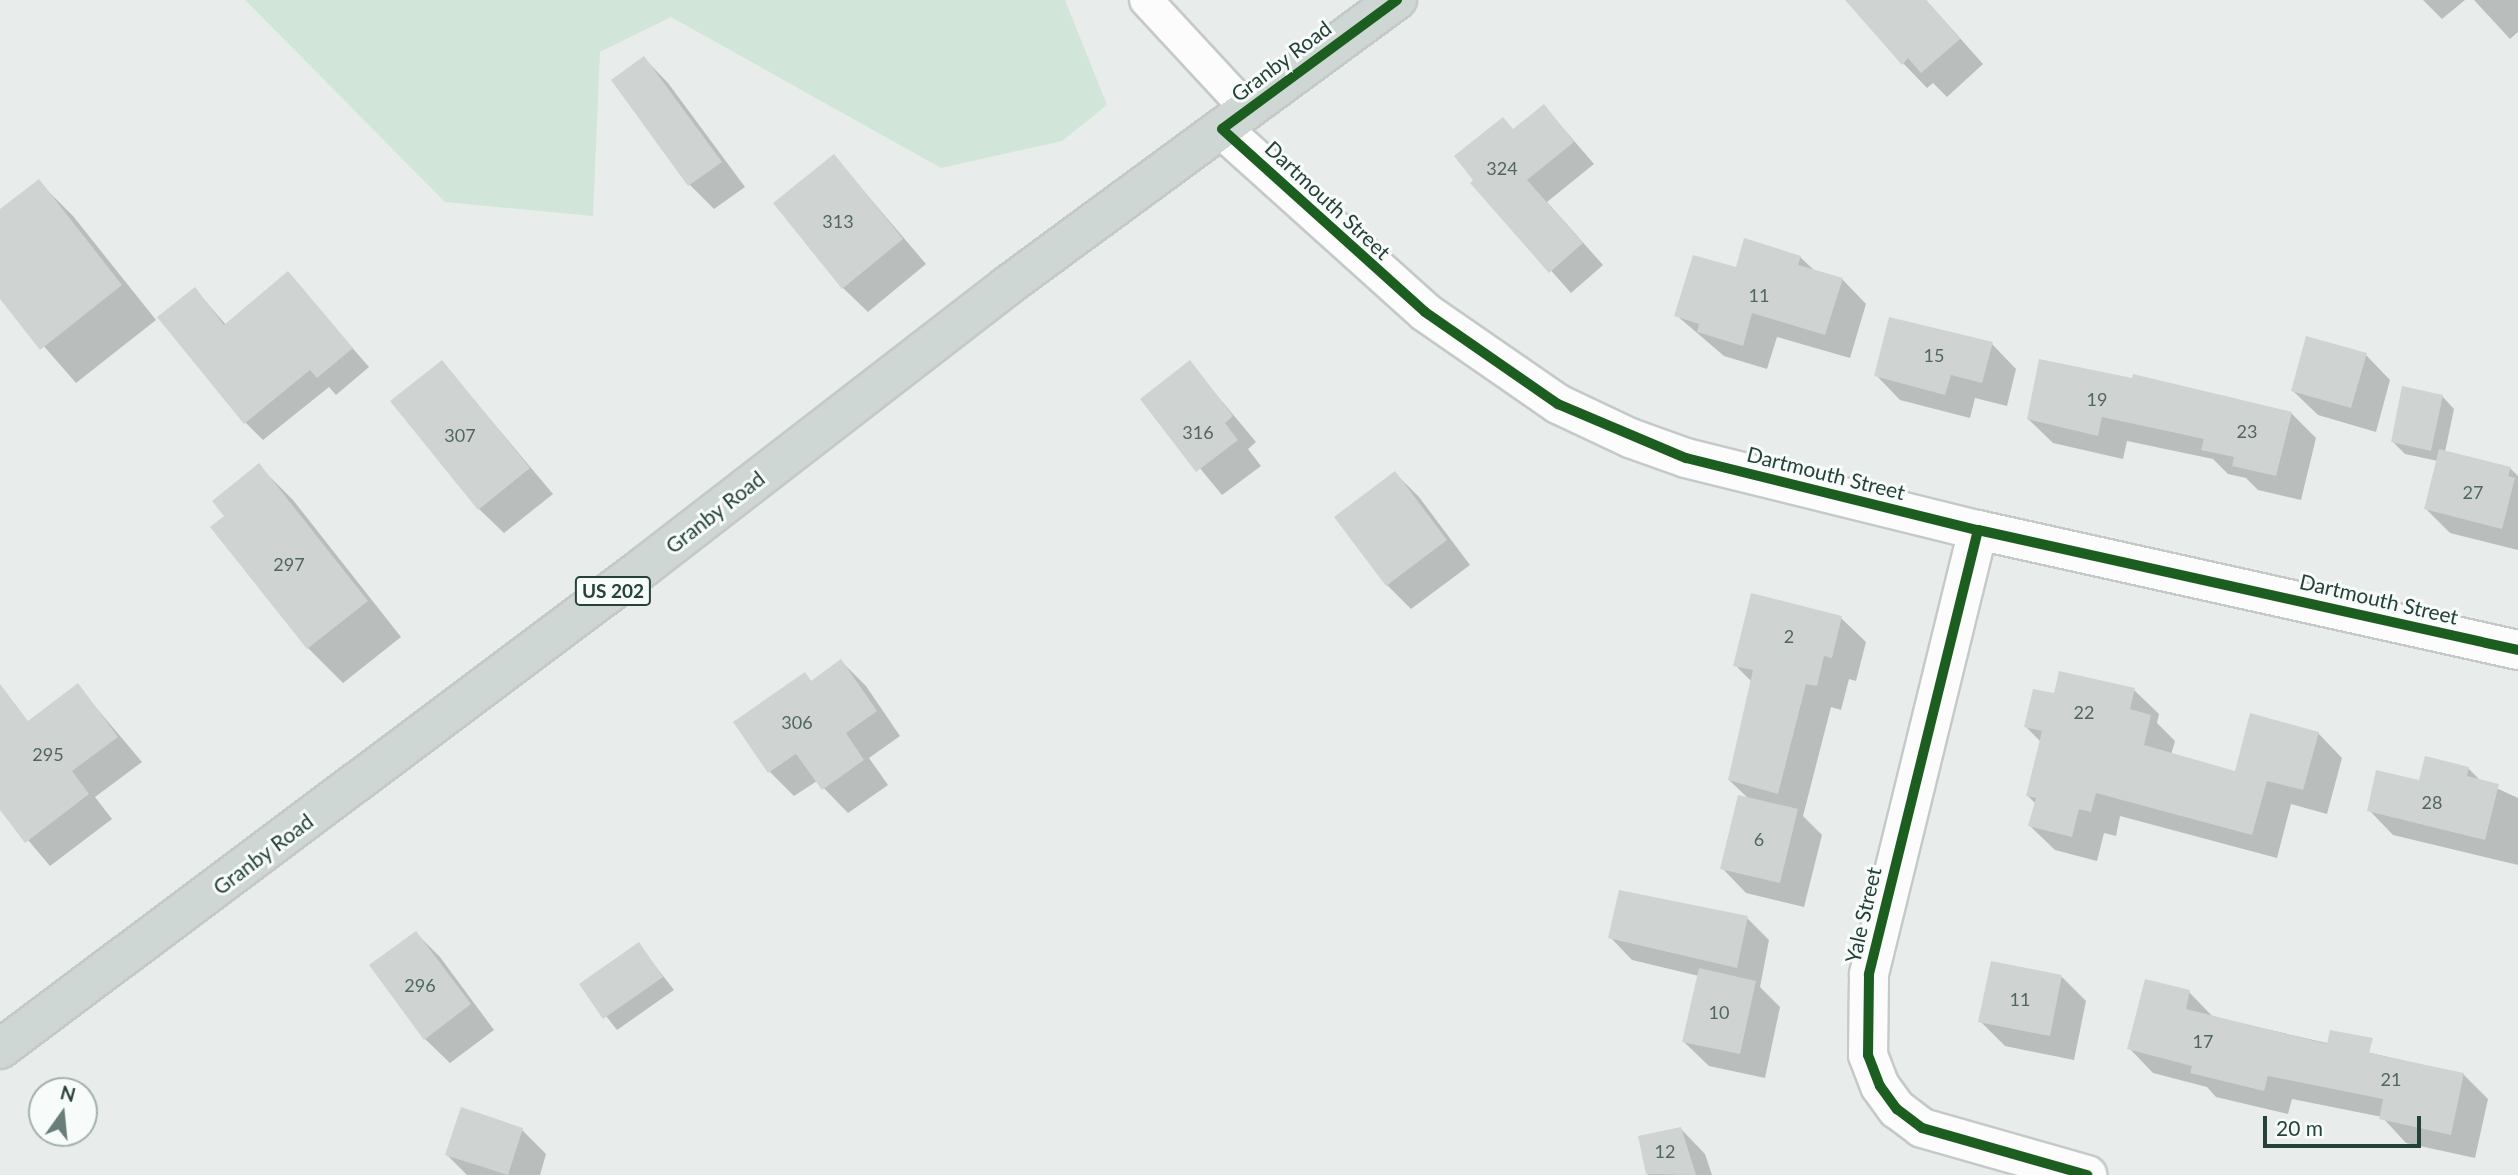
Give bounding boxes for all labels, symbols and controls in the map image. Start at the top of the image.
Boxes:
street label: Granby Road [1226,15,1336,107]
street label: Dartmouth Street [1260,136,1396,264]
house number: 324 [1486,157,1518,179]
house number: 313 [822,210,854,232]
house number: 11 [1749,284,1769,306]
house number: 15 [1924,344,1944,366]
house number: 19 [2087,388,2107,410]
house number: 23 [2237,420,2257,442]
house number: 316 [1182,421,1214,443]
house number: 307 [444,424,476,446]
street label: Dartmouth Street [1744,441,1908,505]
street label: Granby Road [660,465,770,559]
house number: 27 [2463,481,2483,503]
house number: 297 [273,553,305,575]
street label: Dartmouth Street [2297,568,2461,630]
road number: US 202 [574,576,652,606]
house number: 2 [1784,625,1794,647]
house number: 22 [2074,701,2094,723]
house number: 306 [781,711,813,733]
house number: 295 [32,743,64,765]
house number: 28 [2422,791,2442,813]
street label: Granby Road [208,808,318,900]
house number: 6 [1754,828,1764,850]
street label: Yale Street [1840,864,1886,966]
house number: 296 [404,974,436,996]
house number: 11 [2010,988,2030,1010]
house number: 10 [1709,1001,1729,1023]
house number: 17 [2193,1030,2213,1052]
house number: 21 [2381,1068,2401,1090]
north arrow [28,1077,98,1147]
text: N [58,1080,78,1106]
scale bar [2266,1102,2424,1146]
text: 20 m [2276,1115,2323,1140]
house number: 12 [1655,1140,1675,1162]

